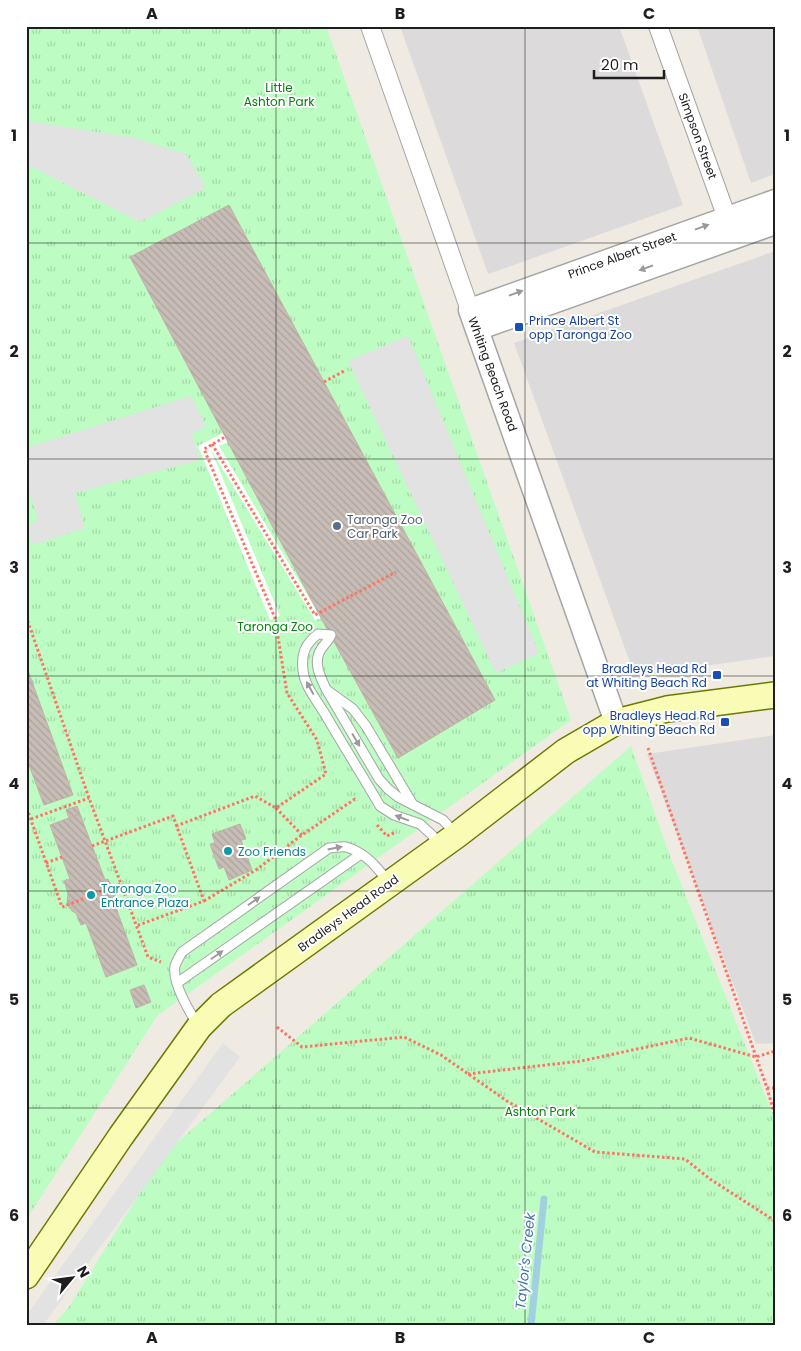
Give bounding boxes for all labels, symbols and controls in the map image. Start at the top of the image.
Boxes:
text: A [146,2,158,25]
text: B [395,2,405,25]
text: C [643,2,655,25]
scale bar [594,48,664,80]
text: 20 m [601,54,639,75]
park label: Little Ashton Park [244,79,315,110]
street label: Simpson Street [675,91,721,181]
text: 1 [11,124,17,147]
text: 1 [784,124,790,147]
one-way arrow [695,223,710,231]
street label: Prince Albert Street [566,228,678,282]
one-way arrow [639,265,654,272]
one-way arrow [509,289,524,297]
place label: Prince Albert St opp Taronga Zoo [529,312,632,343]
street label: Whiting Beach Road [464,314,522,434]
marker: Prince Albert St opp Taronga Zoo [513,321,525,333]
text: 2 [9,340,19,363]
text: 2 [782,340,792,363]
place label: Taronga Zoo Car Park [347,511,423,542]
marker: Taronga Zoo Car Park [331,520,343,532]
text: 3 [9,556,19,579]
text: 3 [782,556,792,579]
park label: Taronga Zoo [237,618,313,635]
place label: Bradleys Head Rd at Whiting Beach Rd [586,660,707,691]
marker: Bradleys Head Rd at Whiting Beach Rd [711,669,723,681]
one-way arrow [306,681,314,696]
place label: Bradleys Head Rd opp Whiting Beach Rd [583,707,715,738]
marker: Bradleys Head Rd opp Whiting Beach Rd [719,716,731,728]
one-way arrow [352,734,361,747]
text: 4 [9,772,20,795]
text: 4 [782,772,793,795]
one-way arrow [395,814,410,821]
place label: Zoo Friends [238,843,306,860]
one-way arrow [327,844,343,852]
marker: Zoo Friends [222,845,234,857]
street label: Bradleys Head Road [294,871,402,955]
place label: Taronga Zoo Entrance Plaza [101,880,189,911]
marker: Taronga Zoo Entrance Plaza [85,889,97,901]
one-way arrow [247,896,261,906]
one-way arrow [210,950,223,960]
text: 5 [9,988,19,1011]
text: 5 [782,988,792,1011]
park label: Ashton Park [505,1103,576,1120]
text: 6 [9,1204,19,1227]
text: 6 [782,1204,792,1227]
water label: Taylor's Creek [510,1211,540,1310]
north arrow [48,1254,98,1304]
text: N [72,1262,95,1281]
text: A [146,1326,158,1349]
text: B [395,1326,405,1349]
text: C [643,1326,655,1349]

